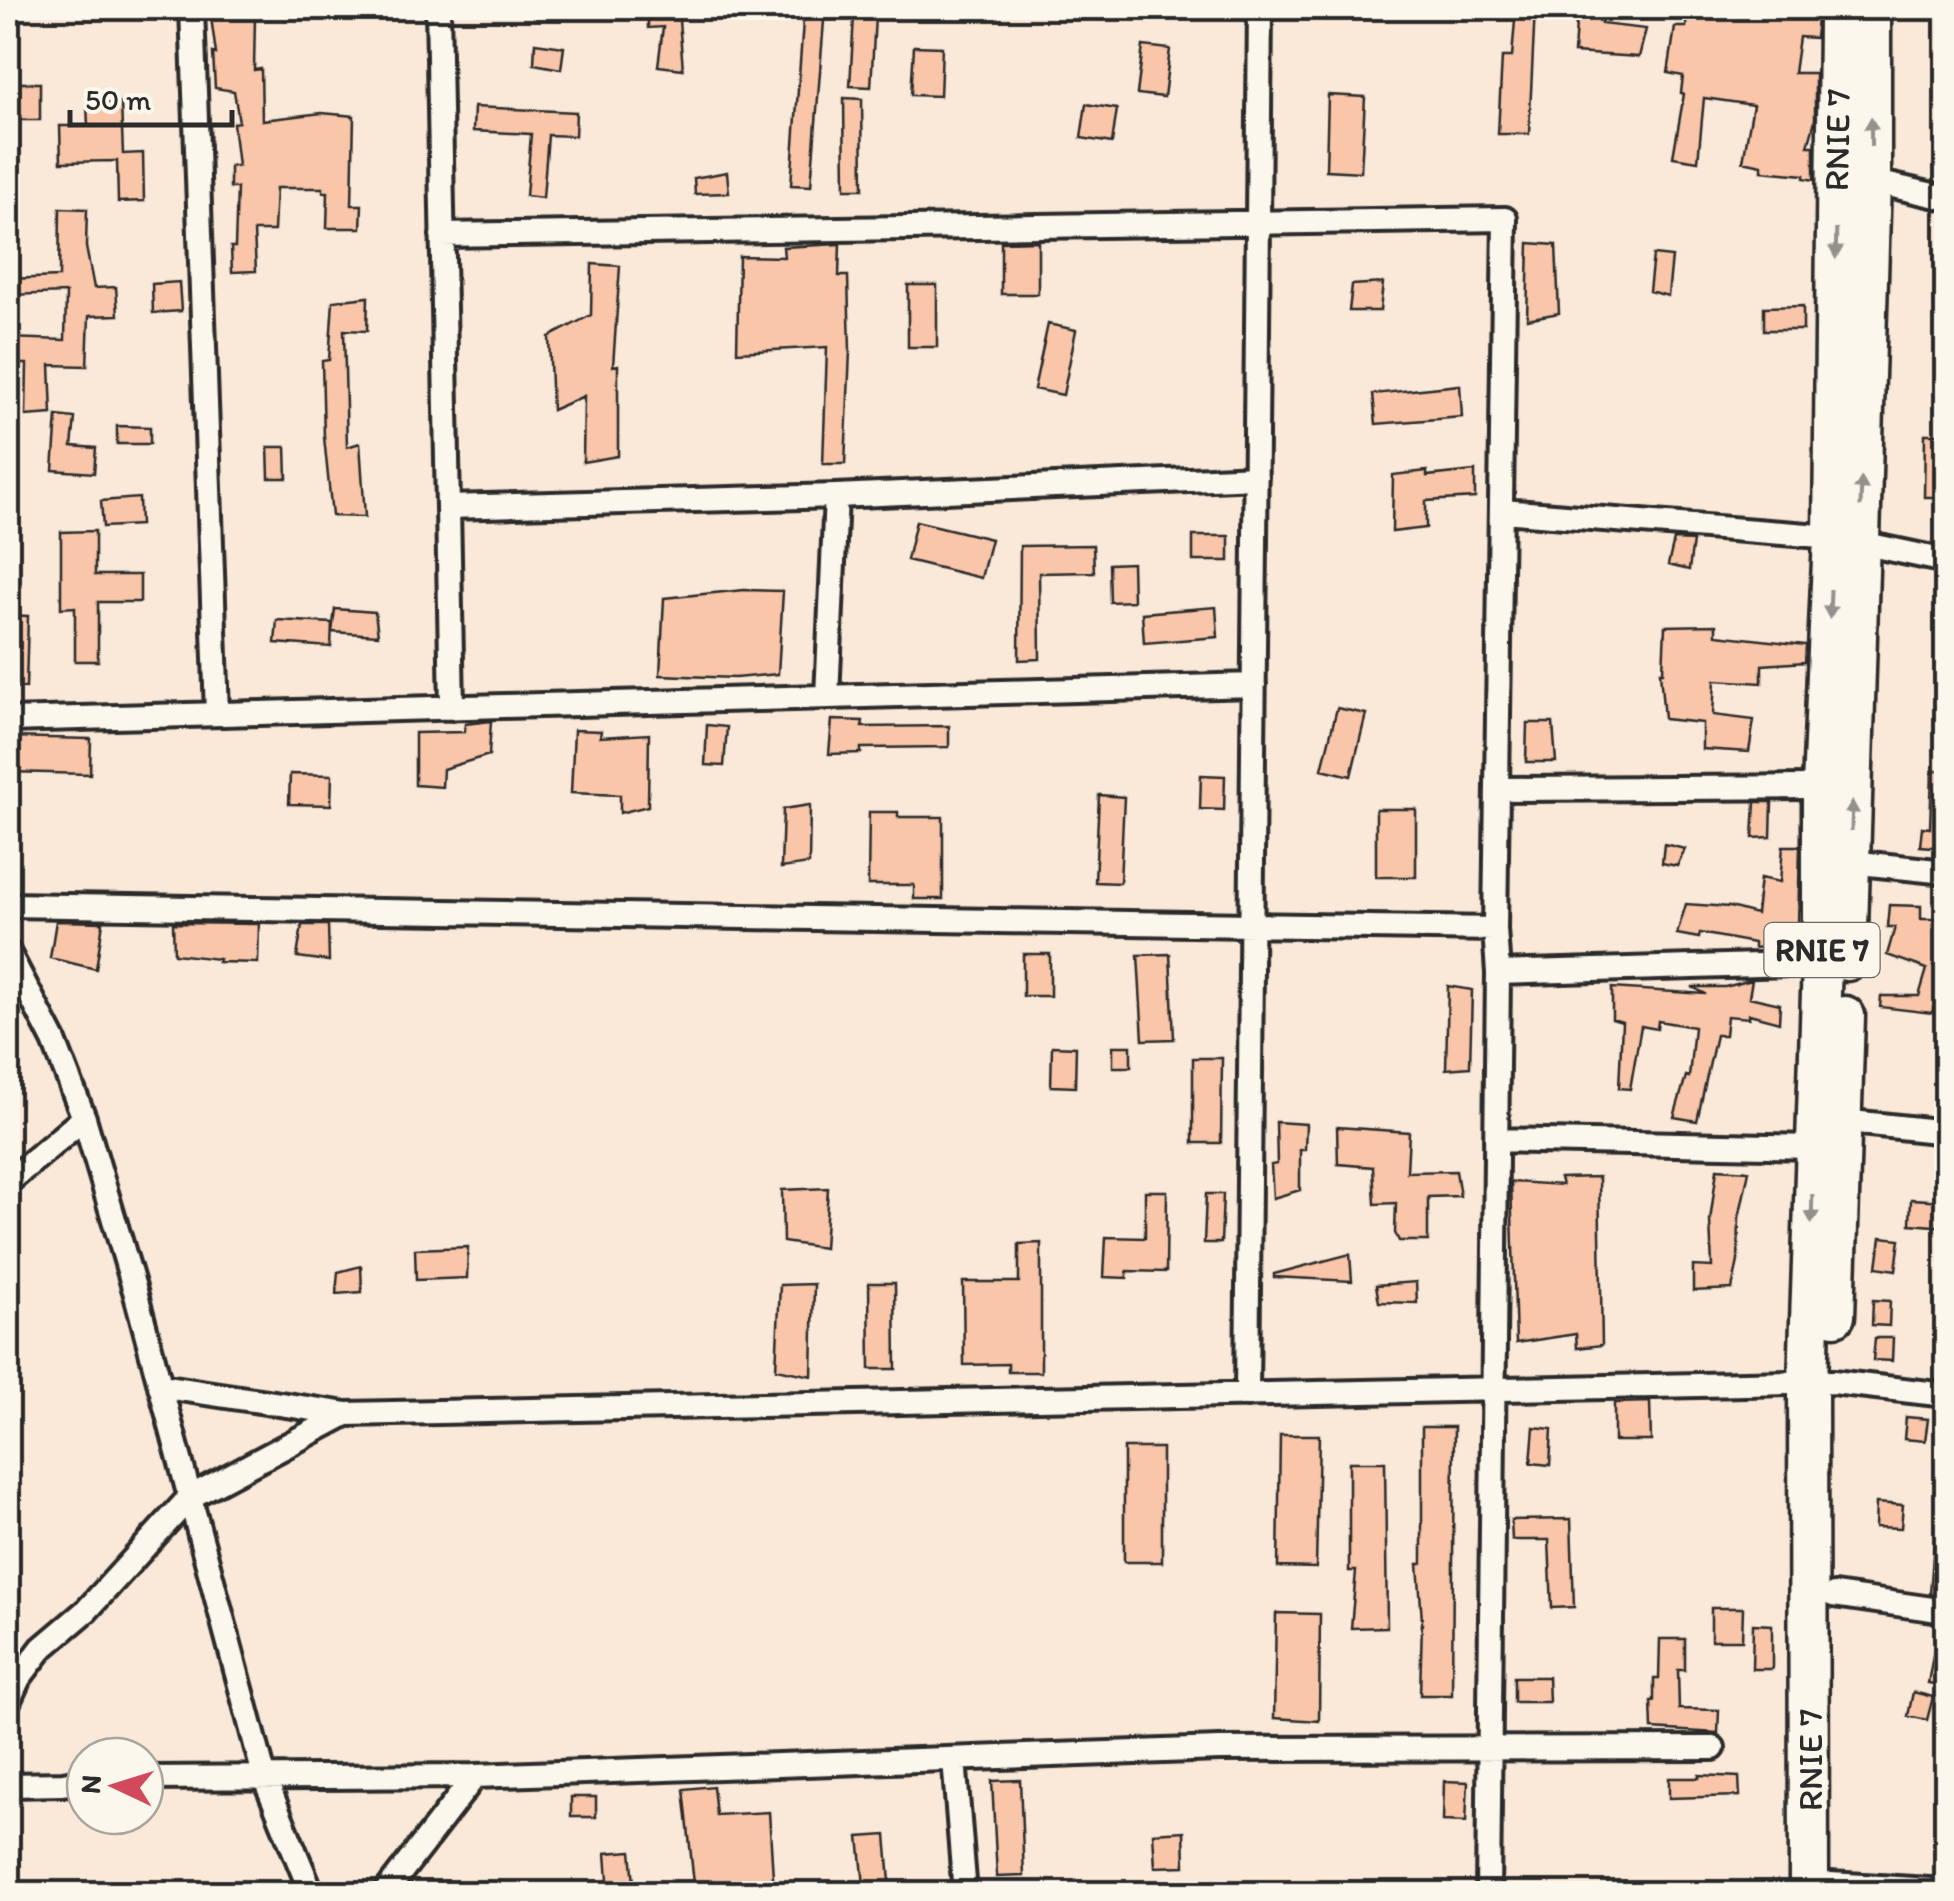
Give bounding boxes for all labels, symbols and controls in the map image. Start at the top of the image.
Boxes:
scale bar [70,65,232,127]
text: 50 m [85,81,151,118]
street label: RNIE 7 [1815,88,1859,192]
one-way arrow [1863,115,1879,147]
one-way arrow [1828,229,1844,261]
one-way arrow [1853,475,1869,507]
one-way arrow [1822,589,1838,620]
one-way arrow [1844,800,1860,832]
road number: RNIE 7 [1764,923,1880,977]
one-way arrow [1804,1193,1820,1225]
street label: RNIE 7 [1789,1709,1831,1811]
north arrow [65,1736,165,1836]
text: N [72,1774,108,1795]

